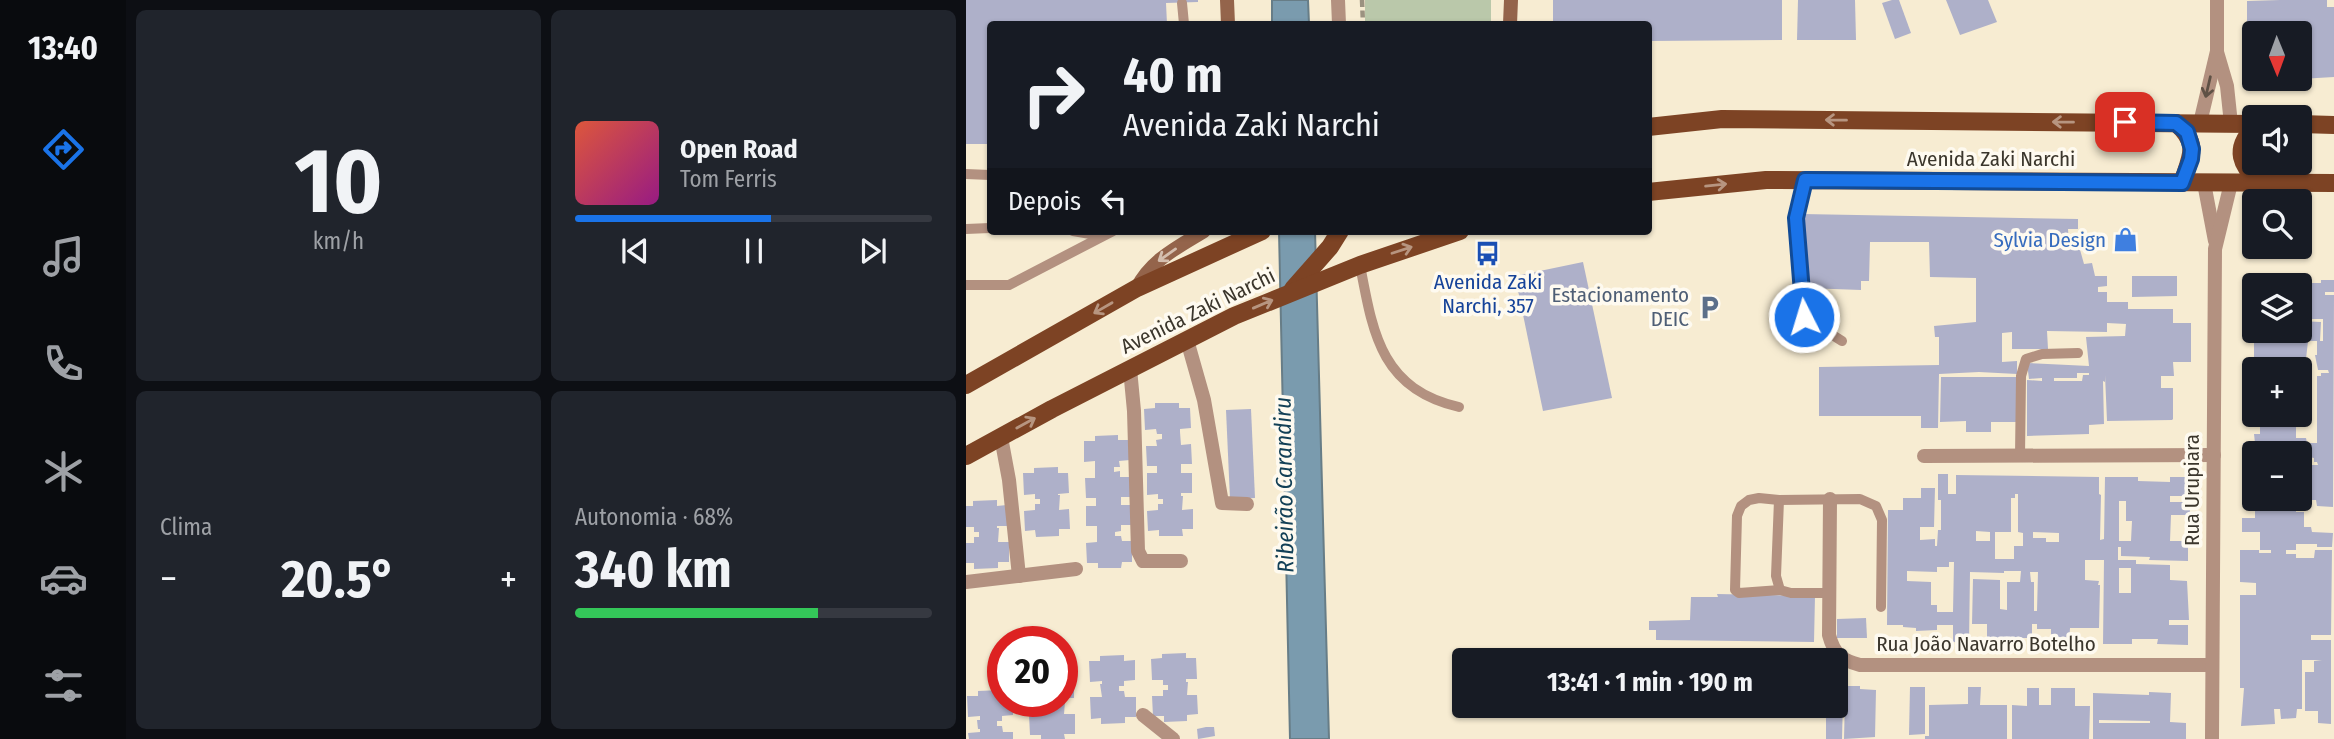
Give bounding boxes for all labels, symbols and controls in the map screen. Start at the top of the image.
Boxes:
north arrow [2242,21,2312,91]
map controls [2242,21,2312,511]
text: 13:40 [28,29,98,67]
text: 40 m [1123,46,1223,105]
icon: right [1008,49,1099,140]
one-way arrow [2201,75,2214,98]
pin [2095,92,2155,152]
icon: arrive [2106,103,2144,141]
button: sound [2242,105,2312,175]
text: Avenida Zaki Narchi [1123,106,1380,144]
one-way arrow [1825,113,1848,127]
one-way arrow [2052,115,2075,129]
icon: directions [39,125,88,174]
text: 10 [294,127,383,236]
text: Open Road [680,134,798,165]
street label: Avenida Zaki Narchi [1907,146,2075,172]
text: Tom Ferris [680,165,777,193]
one-way arrow [1705,178,1727,191]
icon: left [1095,182,1133,220]
text: Depois [1008,186,1081,217]
button: search [2242,189,2312,259]
shop icon: Sylvia Design [2112,226,2140,254]
text: km/h [313,227,364,255]
place label: Sylvia Design [1993,227,2106,253]
icon: music [39,232,88,281]
icon: previous [616,232,654,270]
icon: pause [735,232,773,270]
icon: next [854,232,892,270]
bus stop icon: Avenida Zaki Narchi, 357 [1474,239,1502,267]
one-way arrow [1391,243,1413,256]
one-way arrow [1157,247,1176,262]
street label: Avenida Zaki Narchi [1117,262,1279,360]
place label: Avenida Zaki Narchi, 357 [1434,269,1542,319]
button: layers [2242,273,2312,343]
position arrow [1767,280,1841,354]
place label: Estacionamento DEIC [1551,282,1689,332]
parking icon: Estacionamento DEIC [1695,293,1723,321]
one-way arrow [1251,296,1273,309]
one-way arrow [1093,301,1113,315]
icon: phone [39,339,88,388]
button: + [2242,357,2312,427]
water label: Ribeirão Carandiru [1268,397,1300,573]
one-way arrow [1015,416,1035,430]
street label: Rua Urupiara [2179,434,2205,546]
button: − [2242,441,2312,511]
icon: climate [39,447,88,496]
text: Autonomia · 68% [575,503,733,531]
text: Clima [160,513,212,541]
text: 340 km [575,538,732,601]
text: 20.5° [281,548,396,611]
icon: car [39,554,88,603]
text: − [160,556,177,602]
text: + [500,556,517,602]
speed limit sign: 20 [987,626,1078,717]
street label: Rua João Navarro Botelho [1876,631,2096,657]
icon: filters [39,661,88,710]
text: 13:41 · 1 min · 190 m [1547,667,1753,698]

